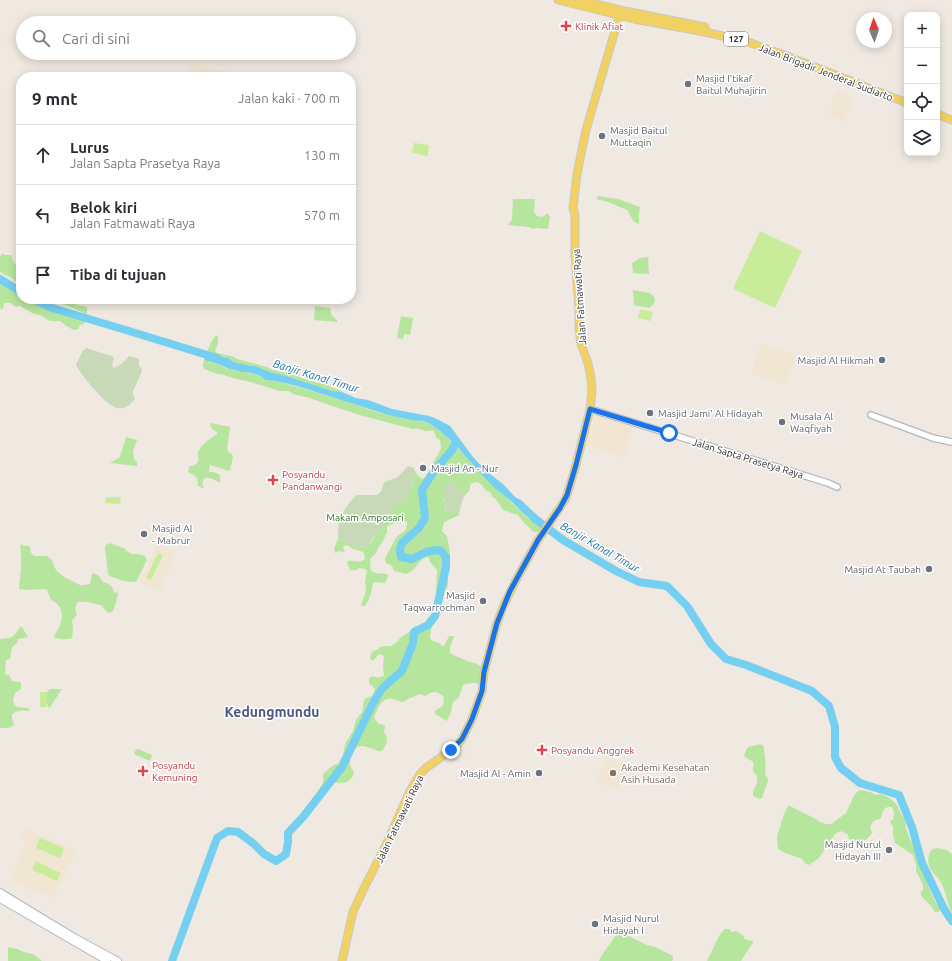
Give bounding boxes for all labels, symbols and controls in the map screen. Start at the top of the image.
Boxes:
north arrow [856,12,892,48]
map controls [904,12,940,156]
button: + [904,12,940,48]
search box [16,16,356,60]
marker: Klinik Afiat [560,20,572,32]
place label: Klinik Afiat [575,21,623,32]
icon: search [30,27,52,49]
text: Cari di sini [62,30,130,47]
road number: 127 [724,32,748,46]
street label: Jalan Brigadir Jenderal Sudiarto [757,42,895,103]
button: − [904,48,940,84]
place label: Masjid I'tikaf Baitul Muhajirin [696,73,767,96]
marker: Masjid I'tikaf Baitul Muhajirin [683,79,693,89]
button: locate [904,84,940,120]
text: 9 mnt [32,89,78,108]
text: Jalan kaki · 700 m [238,91,340,105]
button: layers [904,120,940,156]
place label: Masjid Baitul Muttaqin [610,125,668,148]
marker: Masjid Baitul Muttaqin [597,131,607,141]
text: Lurus [70,139,109,156]
icon: ahead [32,144,54,166]
text: 130 m [304,148,340,162]
text: Jalan Sapta Prasetya Raya [70,156,220,170]
text: Belok kiri [70,199,137,216]
icon: left [32,204,54,226]
text: 570 m [304,208,340,222]
text: Jalan Fatmawati Raya [70,216,195,230]
street label: Jalan Fatmawati Raya [571,249,588,345]
icon: arrive [32,264,54,286]
text: Tiba di tujuan [70,266,166,283]
place label: Masjid Al Hikmah [797,355,874,366]
marker: Masjid Al Hikmah [877,355,887,365]
water label: Banjir Kanal Timur [272,357,361,395]
marker: Masjid Jami' Al Hidayah [645,408,655,418]
place label: Masjid Jami' Al Hidayah [658,408,762,419]
place label: Musala Al Waqfiyah [790,411,833,434]
marker: Musala Al Waqfiyah [777,417,787,427]
route start [660,424,678,442]
street label: Jalan Sapta Prasetya Raya [691,436,805,481]
marker: Masjid An - Nur [418,463,428,473]
place label: Masjid An - Nur [431,463,499,474]
place label: Posyandu Pandanwangi [282,469,342,492]
marker: Posyandu Pandanwangi [267,474,279,486]
park label: Makam Amposari [326,512,404,523]
water label: Banjir Kanal Timur [558,520,642,575]
place label: Masjid Al - Mabrur [152,523,193,546]
marker: Masjid Al - Mabrur [139,529,149,539]
place label: Masjid At Taubah [844,564,921,575]
marker: Masjid At Taubah [924,564,934,574]
place label: Masjid Taqwarrochman [403,590,475,613]
marker: Masjid Taqwarrochman [478,596,488,606]
district label: Kedungmundu [225,704,319,720]
route end [442,741,460,759]
marker: Posyandu Anggrek [536,744,548,756]
place label: Posyandu Anggrek [551,745,635,756]
place label: Posyandu Kemuning [152,760,197,783]
place label: Akademi Kesehatan Asih Husada [621,762,709,785]
marker: Posyandu Kemuning [137,765,149,777]
place label: Masjid Al - Amin [460,768,531,779]
marker: Masjid Al - Amin [534,768,544,778]
marker: Akademi Kesehatan Asih Husada [608,768,618,778]
street label: Jalan Fatmawati Raya [373,773,426,865]
place label: Masjid Nurul Hidayah III [825,839,881,862]
marker: Masjid Nurul Hidayah III [884,845,894,855]
place label: Masjid Nurul Hidayah I [603,913,660,936]
marker: Masjid Nurul Hidayah I [590,919,600,929]

